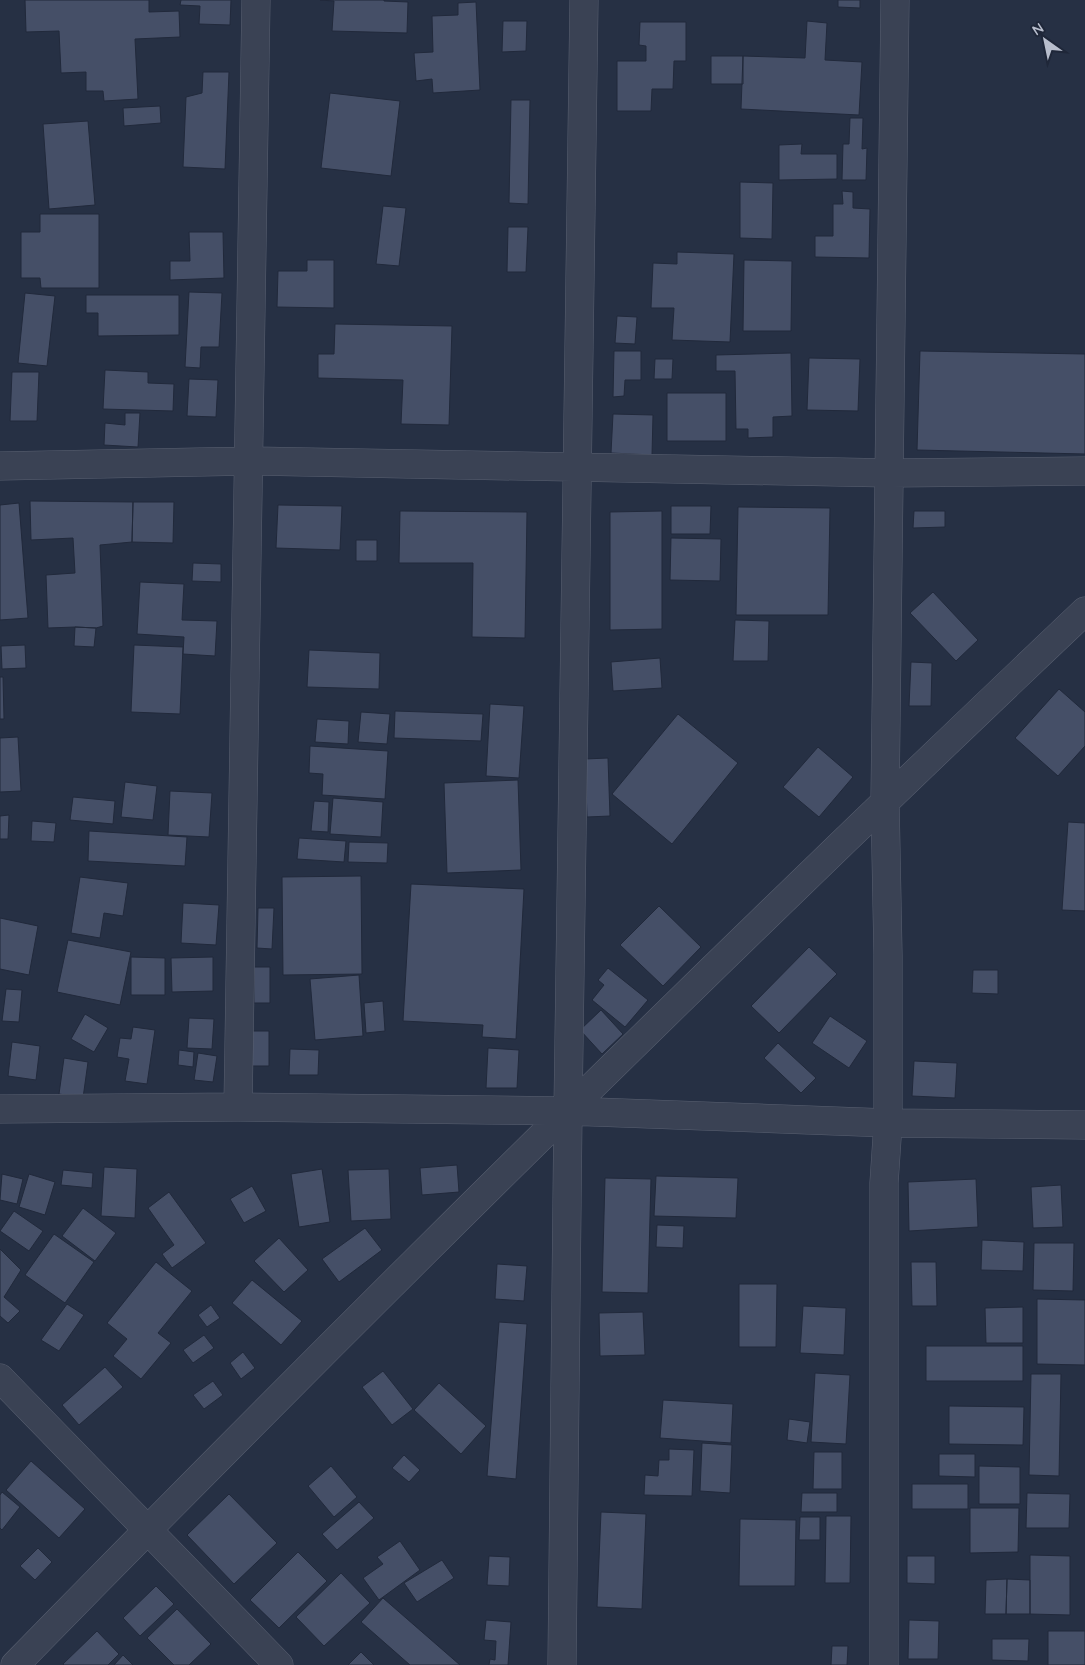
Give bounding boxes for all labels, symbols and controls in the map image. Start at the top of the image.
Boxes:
north arrow [1020,15,1070,65]
text: N [1029,19,1047,39]

